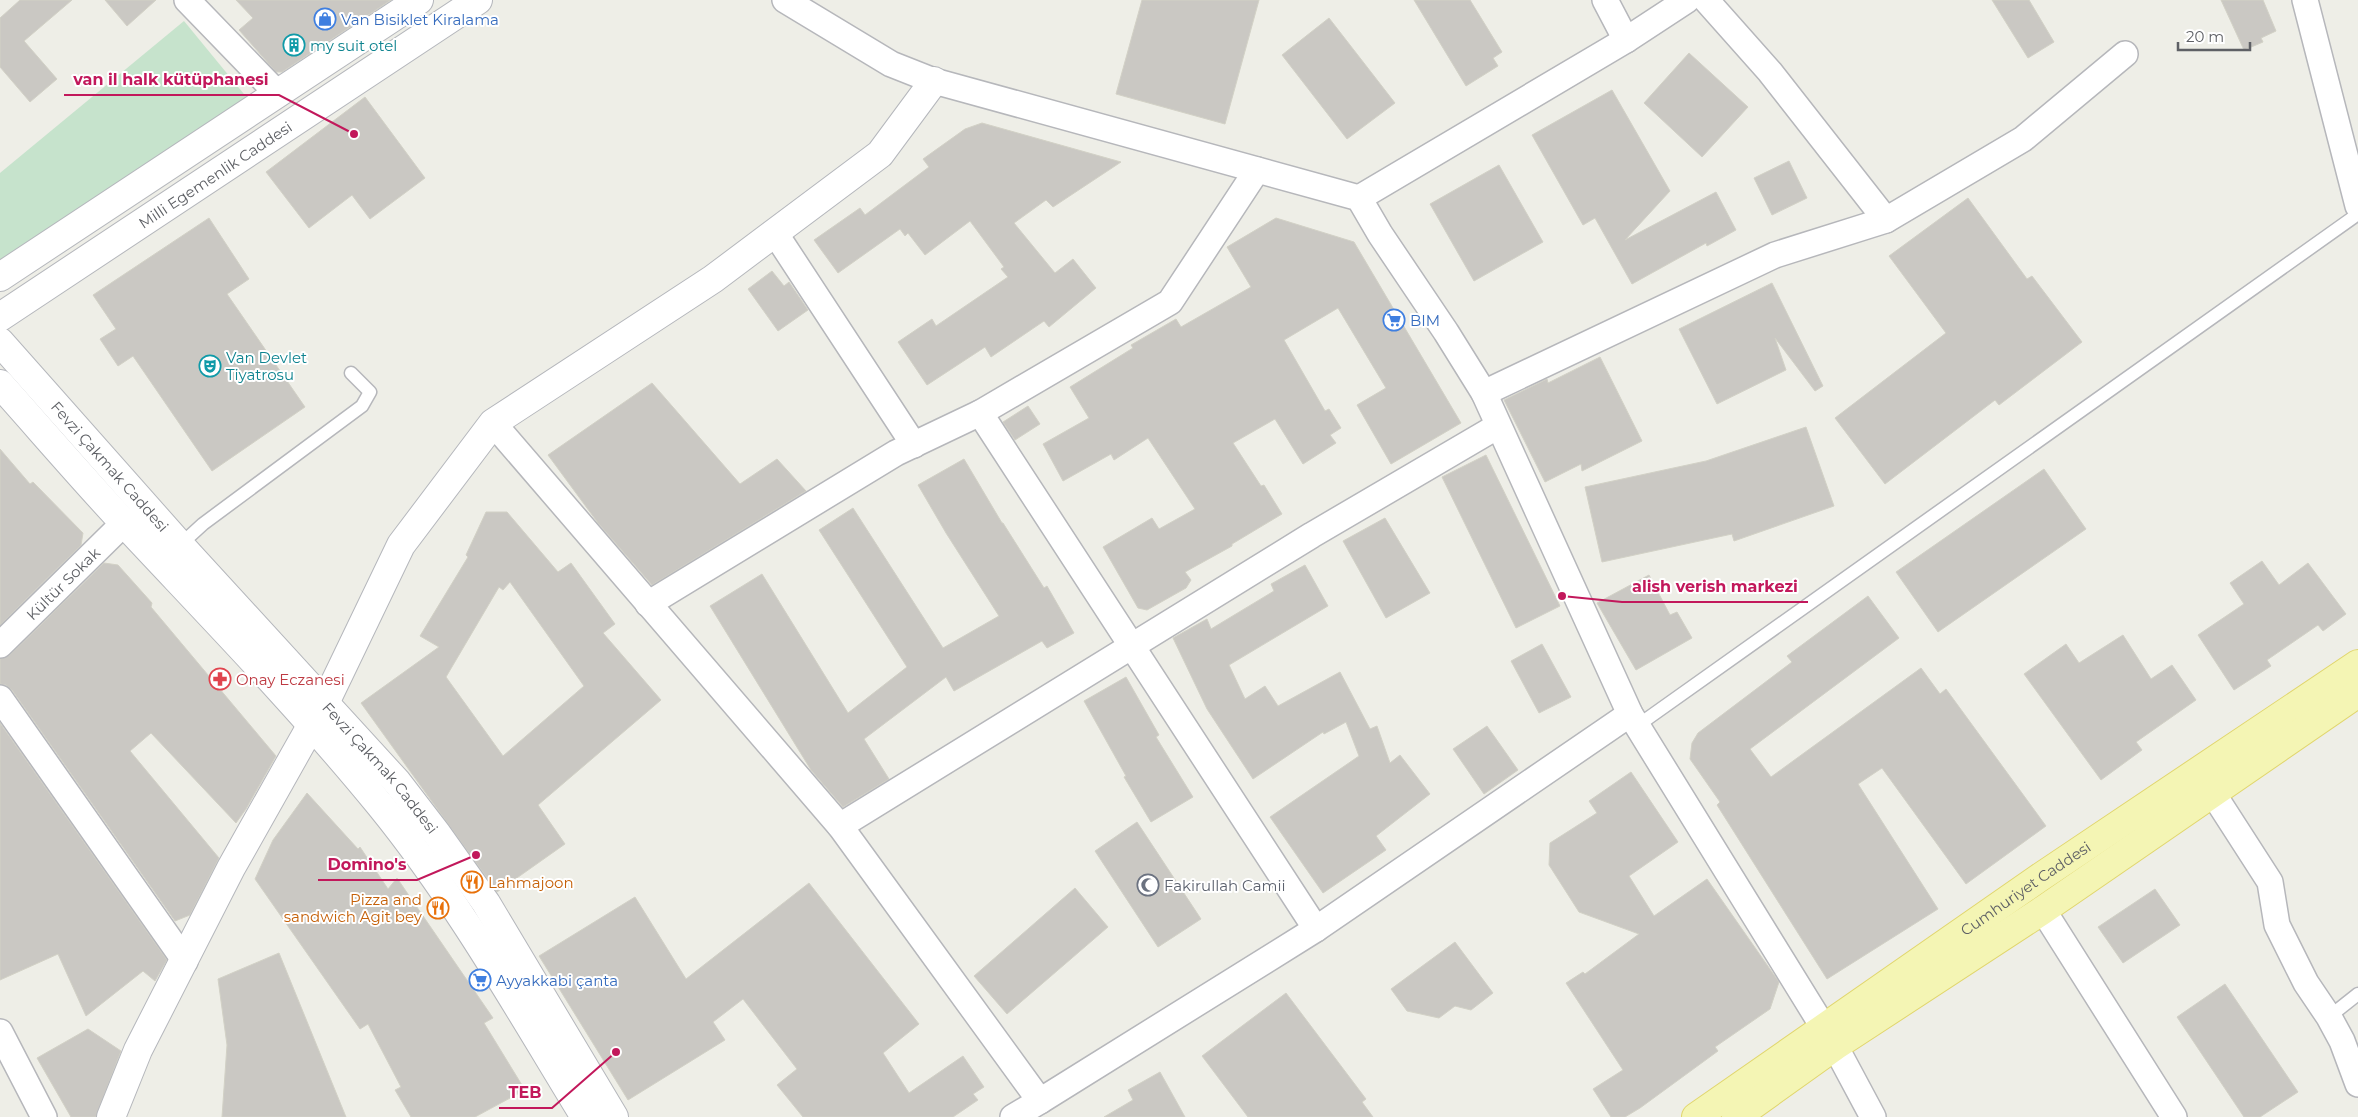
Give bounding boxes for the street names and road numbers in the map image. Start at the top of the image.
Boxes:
street label: Milli Egemenlik Caddesi [135,117,295,232]
street label: Fevzi Çakmak Caddesi [47,397,173,535]
street label: Kültür Sokak [22,543,104,624]
street label: Fevzi Çakmak Caddesi [319,698,443,837]
street label: Cumhuriyet Caddesi [1957,837,2094,939]

